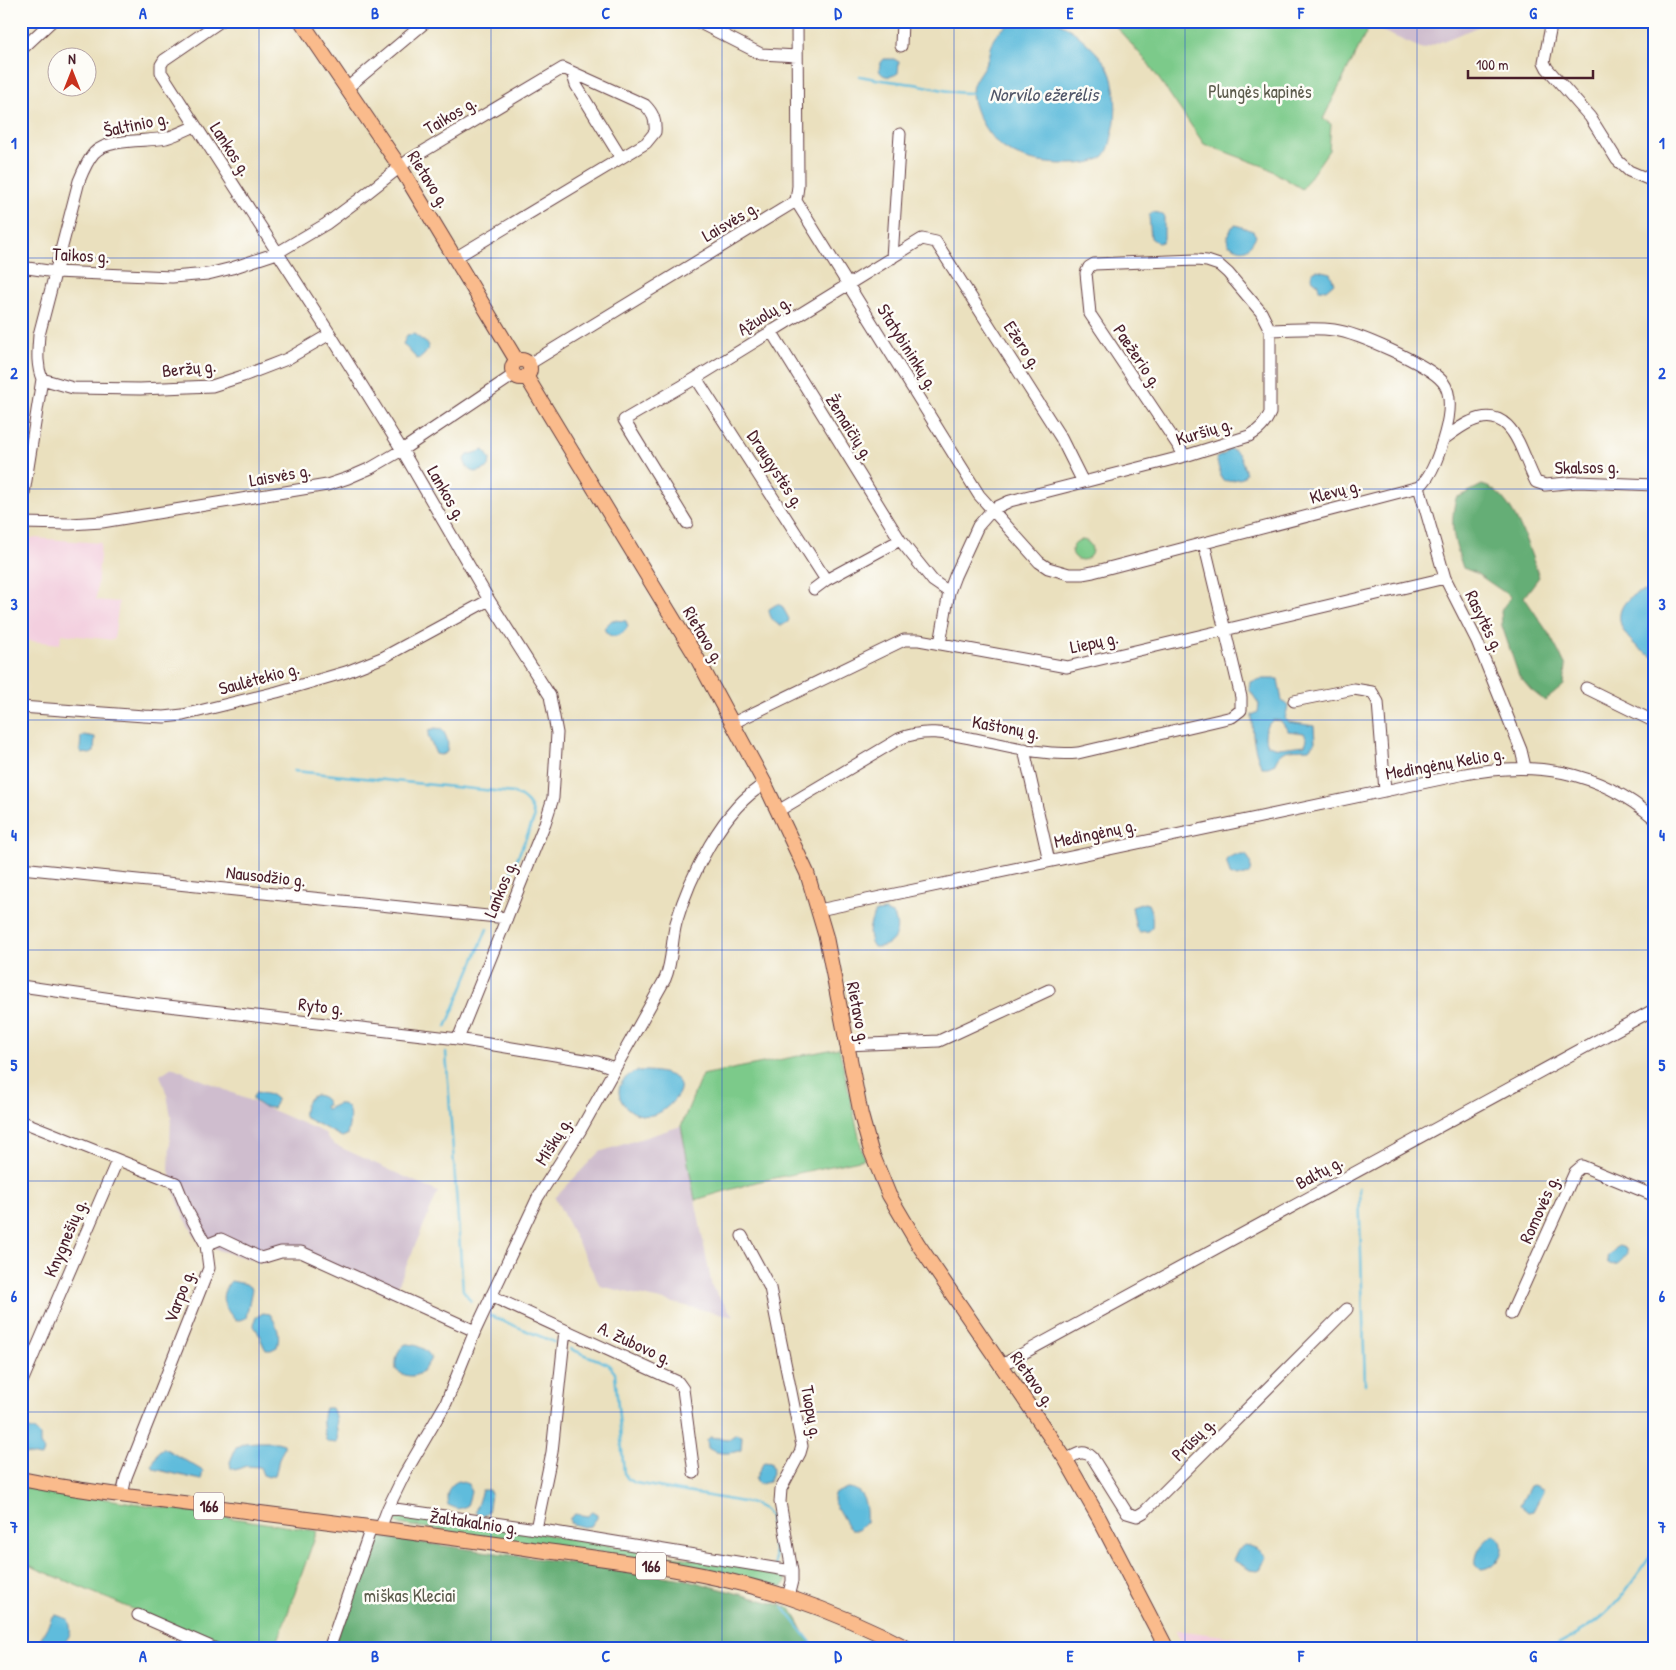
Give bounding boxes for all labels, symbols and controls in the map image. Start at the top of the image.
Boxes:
text: A [139,2,147,24]
text: B [371,2,379,24]
text: C [602,2,611,24]
text: D [834,2,842,24]
text: E [1066,2,1074,24]
text: F [1297,2,1305,24]
text: G [1529,2,1537,24]
north arrow [48,48,98,98]
scale bar [1468,48,1594,80]
text: N [68,49,76,68]
text: 100 m [1476,54,1509,75]
park label: Plungės kapinės [1208,79,1312,104]
water label: Norvilo ežerėlis [990,81,1100,107]
street label: Taikos g. [419,90,481,140]
street label: Šaltinio g. [101,105,171,143]
street label: Lankos g. [204,117,258,181]
text: 1 [11,132,17,154]
text: 1 [1659,132,1665,154]
street label: Rietavo g. [402,146,456,212]
street label: Laisvės g. [697,194,763,248]
street label: Taikos g. [52,241,110,269]
street label: Ąžuolų g. [732,289,796,341]
street label: Statybininkų g. [871,299,945,395]
street label: Ežero g. [998,316,1048,374]
street label: Paežerio g. [1108,319,1168,393]
street label: Beržų g. [161,353,217,383]
text: 2 [10,362,18,384]
text: 2 [1658,362,1666,384]
street label: Žemaičių g. [820,389,880,465]
street label: Kuršių g. [1173,411,1235,451]
street label: Draugystės g. [741,425,811,513]
street label: Skalsos g. [1554,454,1620,480]
street label: Laisvės g. [247,457,313,493]
street label: Lankos g. [421,461,473,525]
street label: Klevų g. [1307,472,1363,510]
street label: Rasytės g. [1459,586,1511,656]
text: 3 [10,593,18,615]
text: 3 [1658,593,1666,615]
street label: Rietavo g. [677,602,731,668]
street label: Liepų g. [1068,625,1120,659]
street label: Saulėtekio g. [216,655,302,701]
street label: Kaštonų g. [970,709,1042,745]
street label: Medingėnų Kelio g. [1384,740,1506,786]
street label: Medingėnų g. [1052,812,1138,854]
text: 4 [11,824,17,846]
text: 4 [1659,824,1665,846]
street label: Lankos g. [477,857,523,921]
street label: Nausodžio g. [225,859,307,893]
street label: Rietavo g. [841,980,877,1046]
street label: Ryto g. [297,991,345,1021]
text: 5 [11,1054,18,1076]
text: 5 [1659,1054,1666,1076]
street label: Miškų g. [529,1112,577,1170]
street label: Baltų g. [1291,1149,1347,1195]
street label: Romovės g. [1513,1171,1565,1247]
street label: Knygnešių g. [37,1195,93,1281]
street label: Varpo g. [157,1266,201,1326]
text: 6 [11,1285,18,1307]
text: 6 [1659,1285,1666,1307]
street label: A. Zubovo g. [594,1315,676,1371]
street label: Rietavo g. [1005,1346,1061,1412]
street label: Tuopų g. [795,1383,829,1441]
street label: Prūsų g. [1165,1411,1221,1467]
road number: 166 [194,1492,224,1520]
street label: Žaltakalnio g. [428,1503,520,1541]
text: 7 [9,1516,18,1538]
text: 7 [1657,1516,1666,1538]
road number: 166 [636,1552,666,1580]
park label: miškas Kleciai [364,1583,456,1608]
text: A [139,1645,147,1667]
text: B [371,1645,379,1667]
text: C [602,1645,611,1667]
text: D [834,1645,842,1667]
text: E [1066,1645,1074,1667]
text: F [1297,1645,1305,1667]
text: G [1529,1645,1537,1667]

